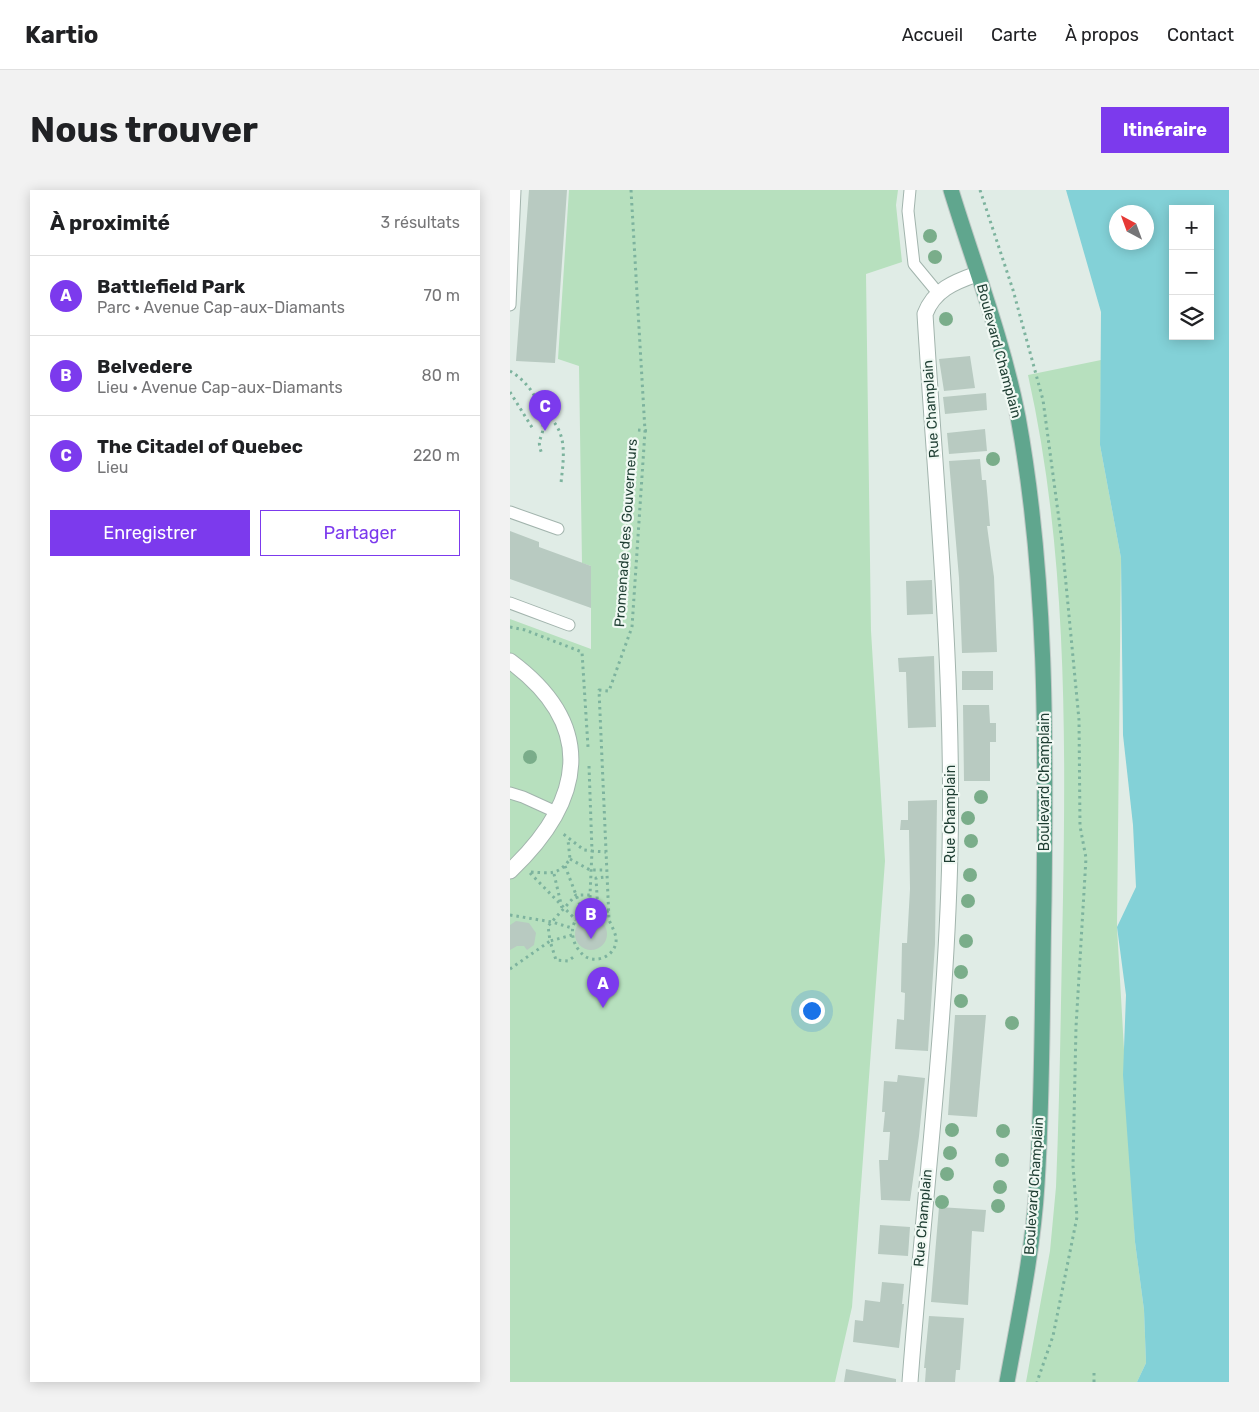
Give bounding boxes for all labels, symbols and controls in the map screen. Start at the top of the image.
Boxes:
text: Kartio [25,21,99,49]
text: Accueil [902,24,963,46]
text: Carte [991,24,1037,46]
text: À propos [1065,24,1139,46]
text: Contact [1167,24,1234,46]
button: Itinéraire [1101,107,1229,153]
text: Nous trouver [30,109,258,151]
north arrow [1109,205,1154,250]
map controls [1169,205,1214,340]
button: + [1169,205,1214,250]
text: À proximité [50,210,170,235]
text: 3 résultats [380,213,460,232]
button: − [1169,250,1214,295]
text: Battlefield Park [97,275,245,298]
street label: Boulevard Champlain [973,282,1025,420]
text: A [60,286,72,305]
text: 70 m [423,286,460,305]
button: layers [1169,295,1214,340]
text: Parc · Avenue Cap-aux-Diamants [97,298,345,317]
text: Belvedere [97,355,192,378]
street label: Rue Champlain [919,359,943,459]
text: B [60,366,72,385]
text: 80 m [422,366,460,385]
text: Lieu · Avenue Cap-aux-Diamants [97,378,343,397]
pin: C [529,390,561,431]
text: The Citadel of Quebec [97,435,303,458]
street label: Promenade des Gouverneurs [611,438,641,628]
text: C [60,446,72,465]
text: 220 m [413,446,460,465]
text: Lieu [97,458,128,477]
button: Enregistrer [50,510,250,556]
button: Partager [260,510,460,556]
street label: Boulevard Champlain [1036,713,1053,851]
street label: Rue Champlain [942,765,959,863]
pin: B [575,898,607,939]
pin: A [587,967,619,1008]
your location [799,998,825,1024]
street label: Boulevard Champlain [1021,1116,1047,1256]
street label: Rue Champlain [910,1168,936,1268]

